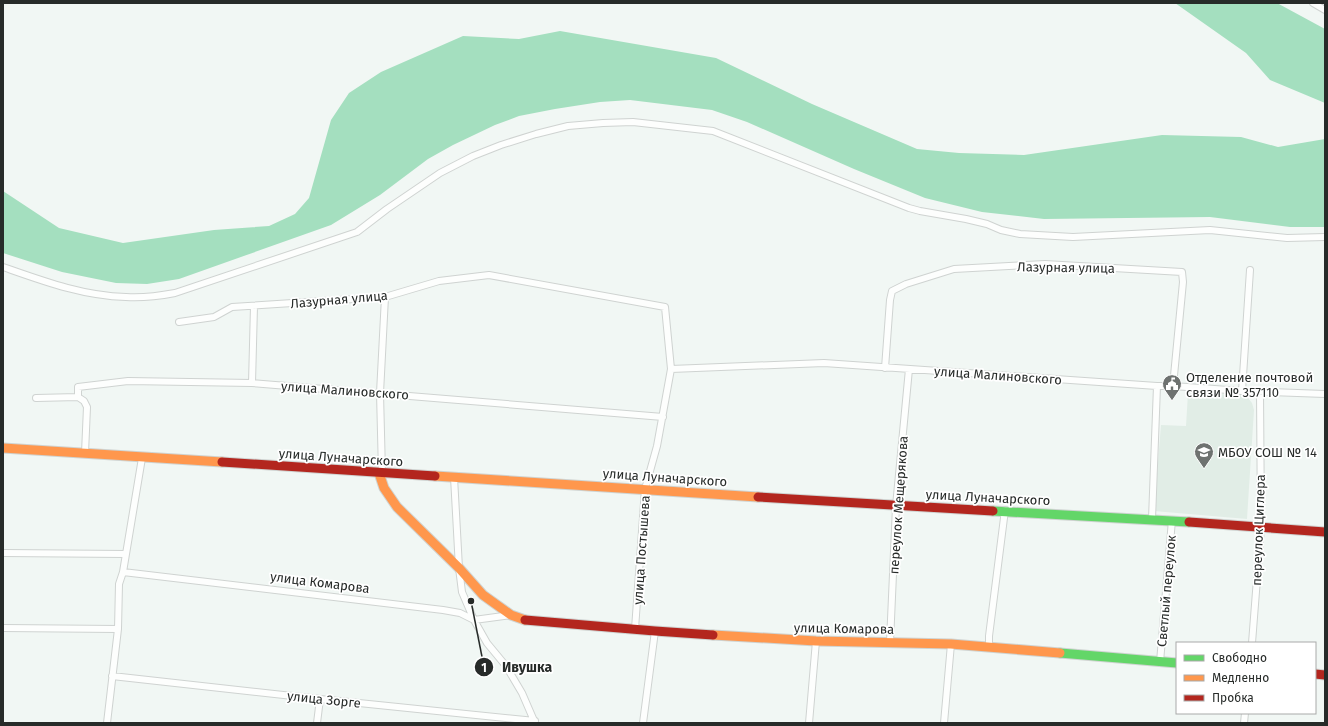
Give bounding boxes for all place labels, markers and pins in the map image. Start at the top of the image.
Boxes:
place label: Отделение почтовой связи № 357110 [1186,370,1313,400]
public building icon: Отделение почтовой связи № 357110 [1161,373,1183,401]
school or university icon: МБОУ СОШ № 14 [1193,441,1215,469]
place label: МБОУ СОШ № 14 [1218,445,1317,460]
callout: Ивушка [474,654,560,680]

